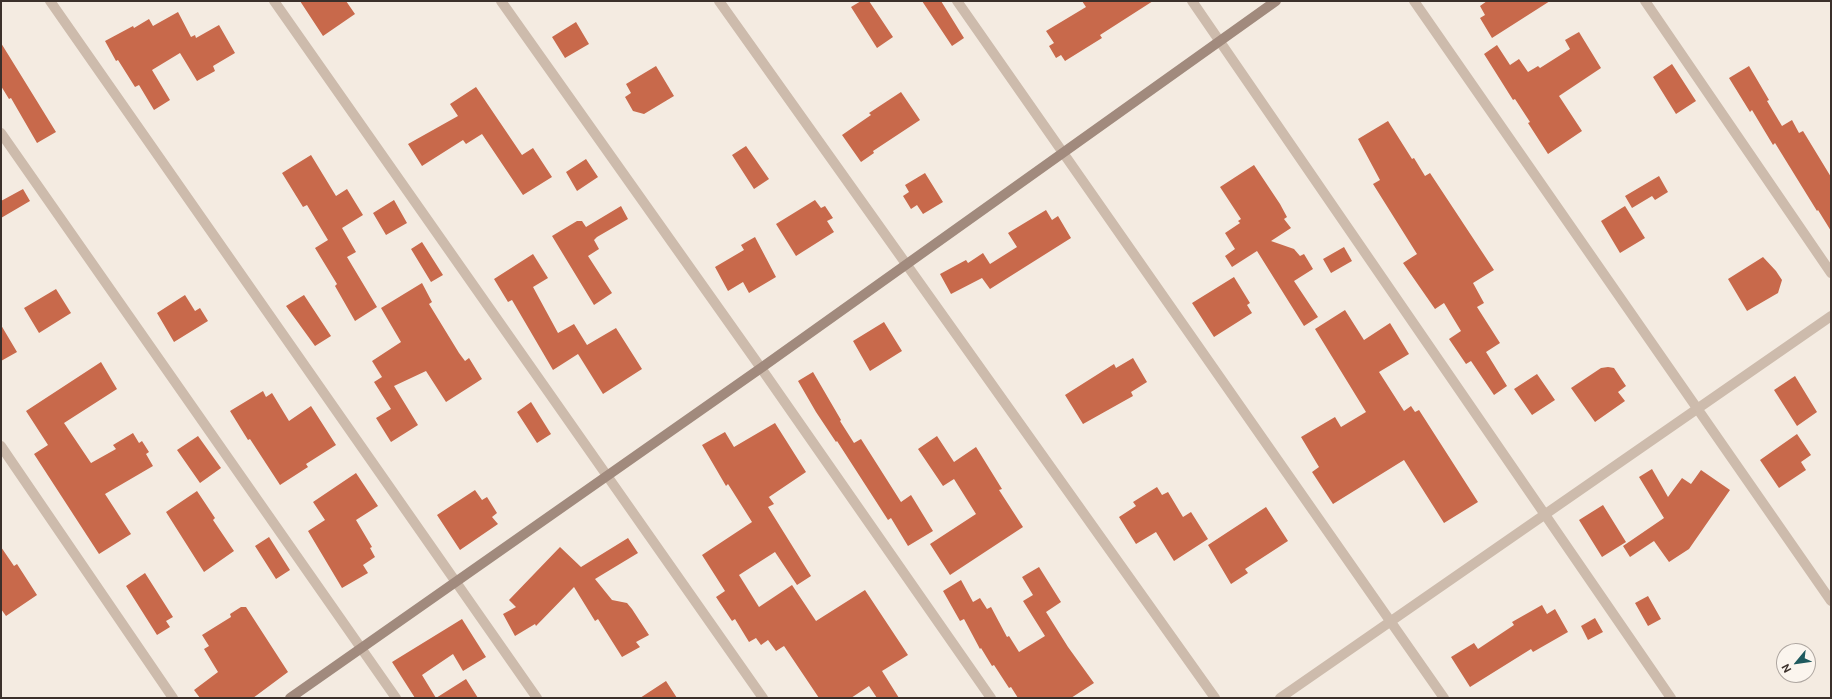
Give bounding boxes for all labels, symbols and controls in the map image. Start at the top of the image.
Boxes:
north arrow [1776,643,1816,683]
text: N [1778,661,1794,675]

